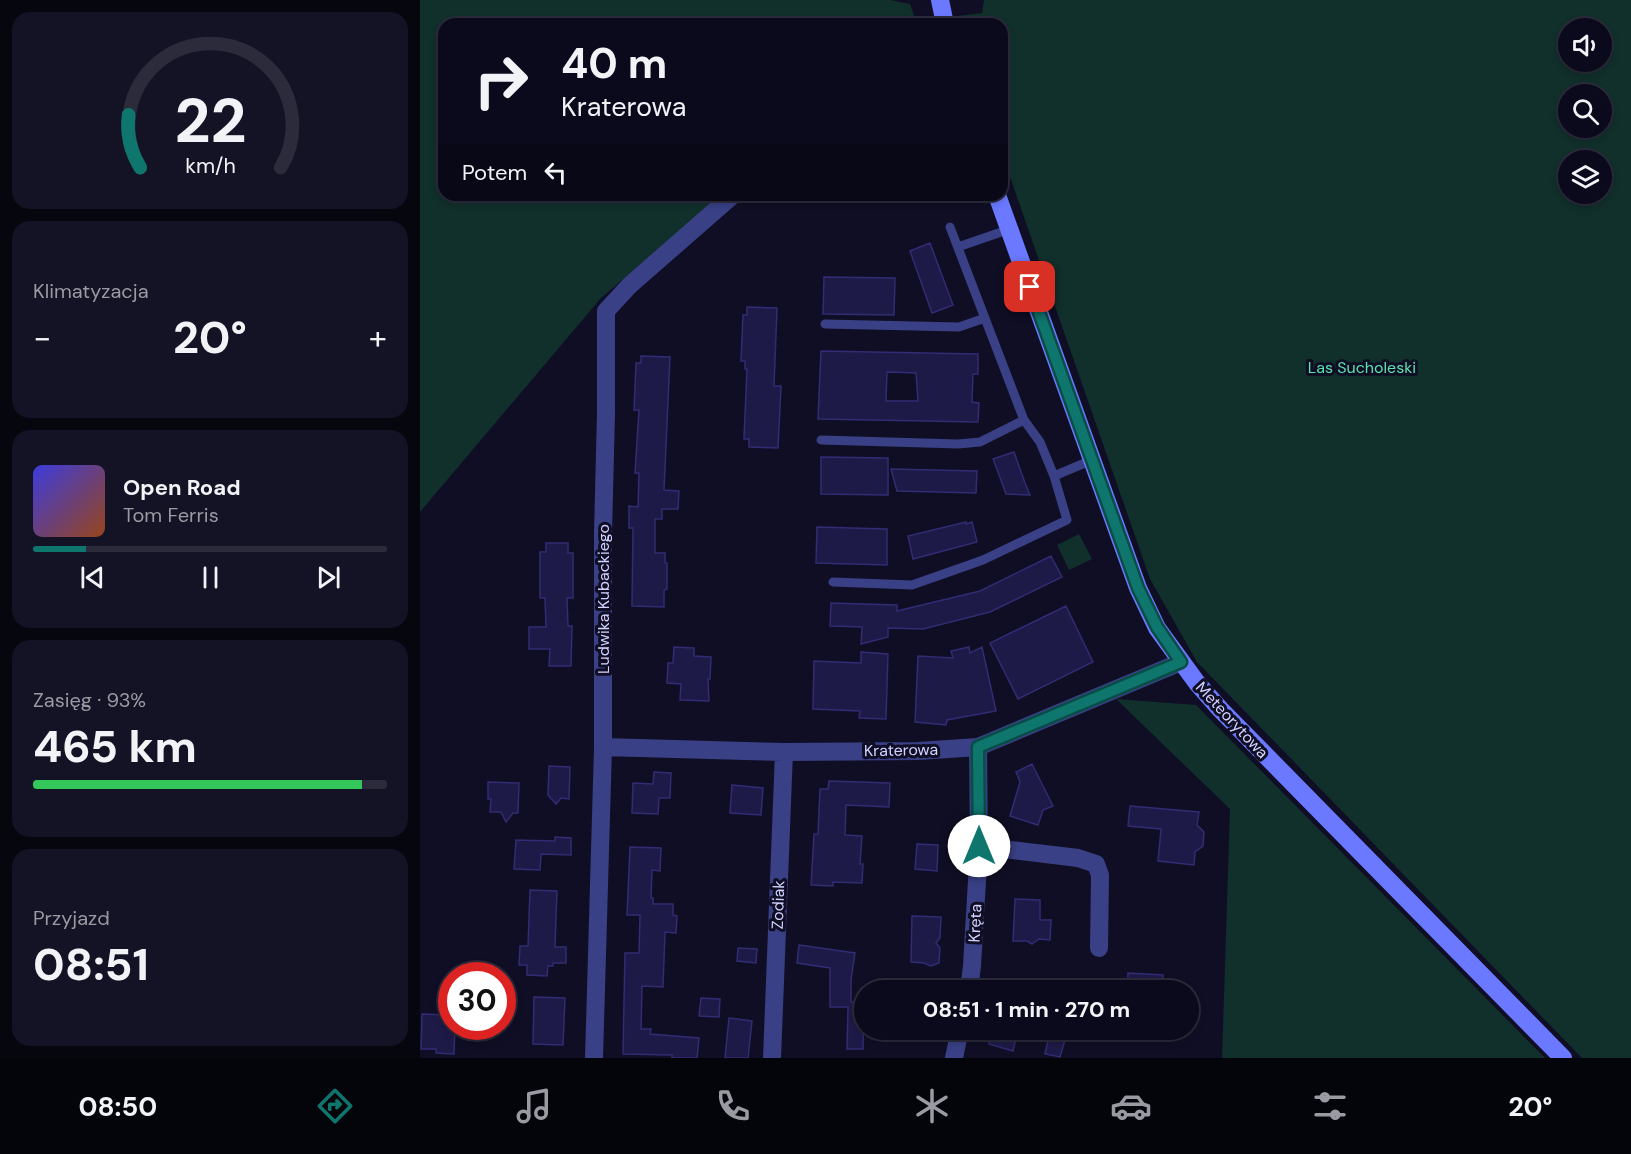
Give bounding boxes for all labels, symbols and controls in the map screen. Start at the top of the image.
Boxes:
map controls [1558,18,1612,204]
button: sound [1558,18,1612,72]
text: 40 m [561,36,667,91]
icon: right [462,42,540,120]
text: 22 [174,80,246,161]
button: search [1558,84,1612,138]
text: Kraterowa [561,89,686,124]
button: layers [1558,150,1612,204]
text: km/h [185,152,235,180]
icon: left [539,156,572,189]
text: Potem [462,158,527,187]
pin [1004,261,1055,312]
icon: arrive [1013,270,1046,303]
text: Klimatyzacja [33,278,149,304]
text: 20° [173,308,247,367]
text: − [33,316,51,359]
text: + [369,316,387,359]
park label: Las Sucholeski [1308,357,1416,378]
text: Open Road [123,473,241,502]
text: Tom Ferris [123,502,219,528]
street label: Ludwika Kubackiego [593,524,614,674]
icon: previous [76,561,109,594]
icon: pause [194,561,227,594]
icon: next [312,561,345,594]
street label: Meteorytowa [1191,677,1273,763]
text: Zasięg · 93% [33,687,146,713]
text: 465 km [33,717,197,776]
street label: Kraterowa [864,739,938,761]
position arrow [947,814,1011,878]
street label: Zodiak [767,880,789,930]
street label: Kręta [963,903,987,943]
text: Przyjazd [33,905,110,931]
text: 08:51 [33,935,149,994]
speed limit sign: 30 [438,962,516,1040]
text: 08:51 · 1 min · 270 m [923,995,1130,1024]
icon: directions [314,1085,356,1127]
icon: music [513,1085,555,1127]
icon: phone [712,1085,754,1127]
icon: climate [911,1085,953,1127]
icon: car [1110,1085,1152,1127]
icon: filters [1309,1085,1351,1127]
text: 08:50 [78,1089,157,1124]
text: 20° [1508,1089,1552,1124]

